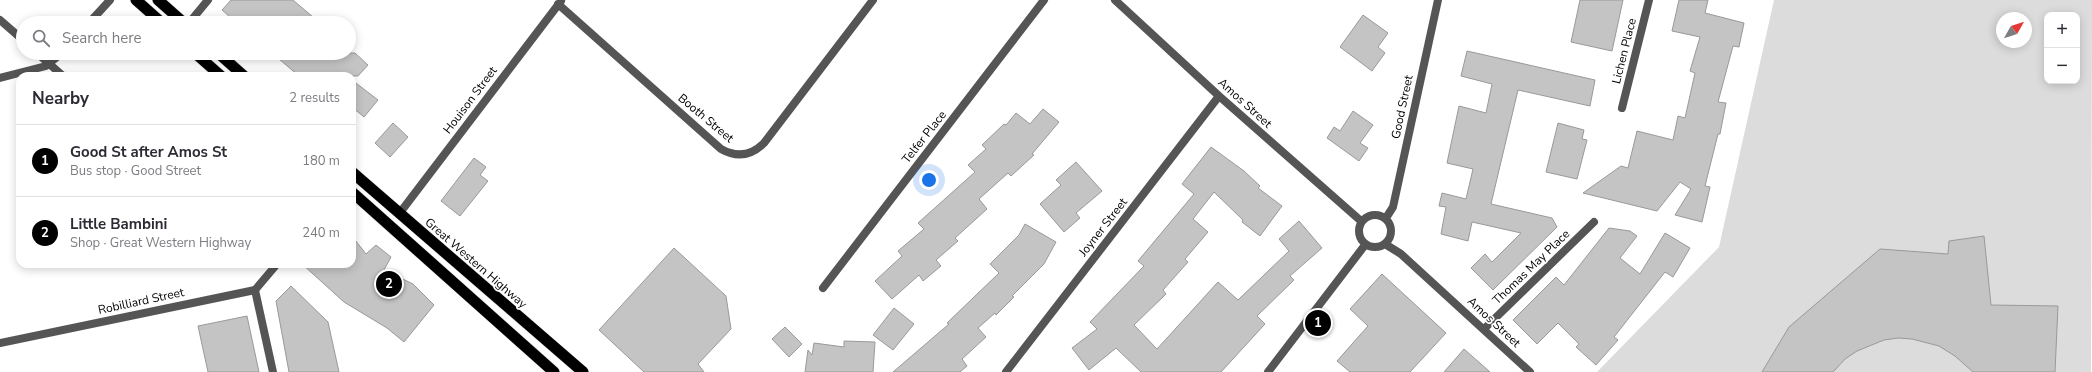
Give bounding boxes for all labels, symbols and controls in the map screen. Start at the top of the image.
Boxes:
north arrow [1996,12,2032,48]
map controls [2044,12,2080,84]
button: + [2044,12,2080,48]
search box [16,16,356,60]
street label: Lichen Place [1608,16,1640,86]
icon: search [30,27,52,49]
text: Search here [62,28,142,48]
button: − [2044,48,2080,84]
street label: Houison Street [439,62,501,137]
street label: Good Street [1387,73,1417,140]
street label: Amos Street [1215,75,1276,132]
text: Nearby [32,87,89,110]
text: 2 results [289,89,340,107]
street label: Booth Street [675,90,738,147]
street label: Telfer Place [898,107,950,167]
text: Good St after Amos St [70,142,227,162]
text: 1 [41,152,49,170]
text: 180 m [302,152,340,170]
text: Bus stop · Good Street [70,162,201,180]
your location [919,170,939,190]
street label: Joyner Street [1075,194,1131,260]
text: Little Bambini [70,214,167,234]
street label: Great Western Highway [422,214,531,312]
text: 2 [41,224,49,242]
text: 240 m [302,224,340,242]
street label: Thomas May Place [1489,226,1573,308]
text: Shop · Great Western Highway [70,234,251,252]
pin: 2 [376,269,402,299]
street label: Robilliard Street [96,284,186,318]
street label: Amos Street [1464,293,1525,351]
pin: 1 [1305,308,1331,338]

